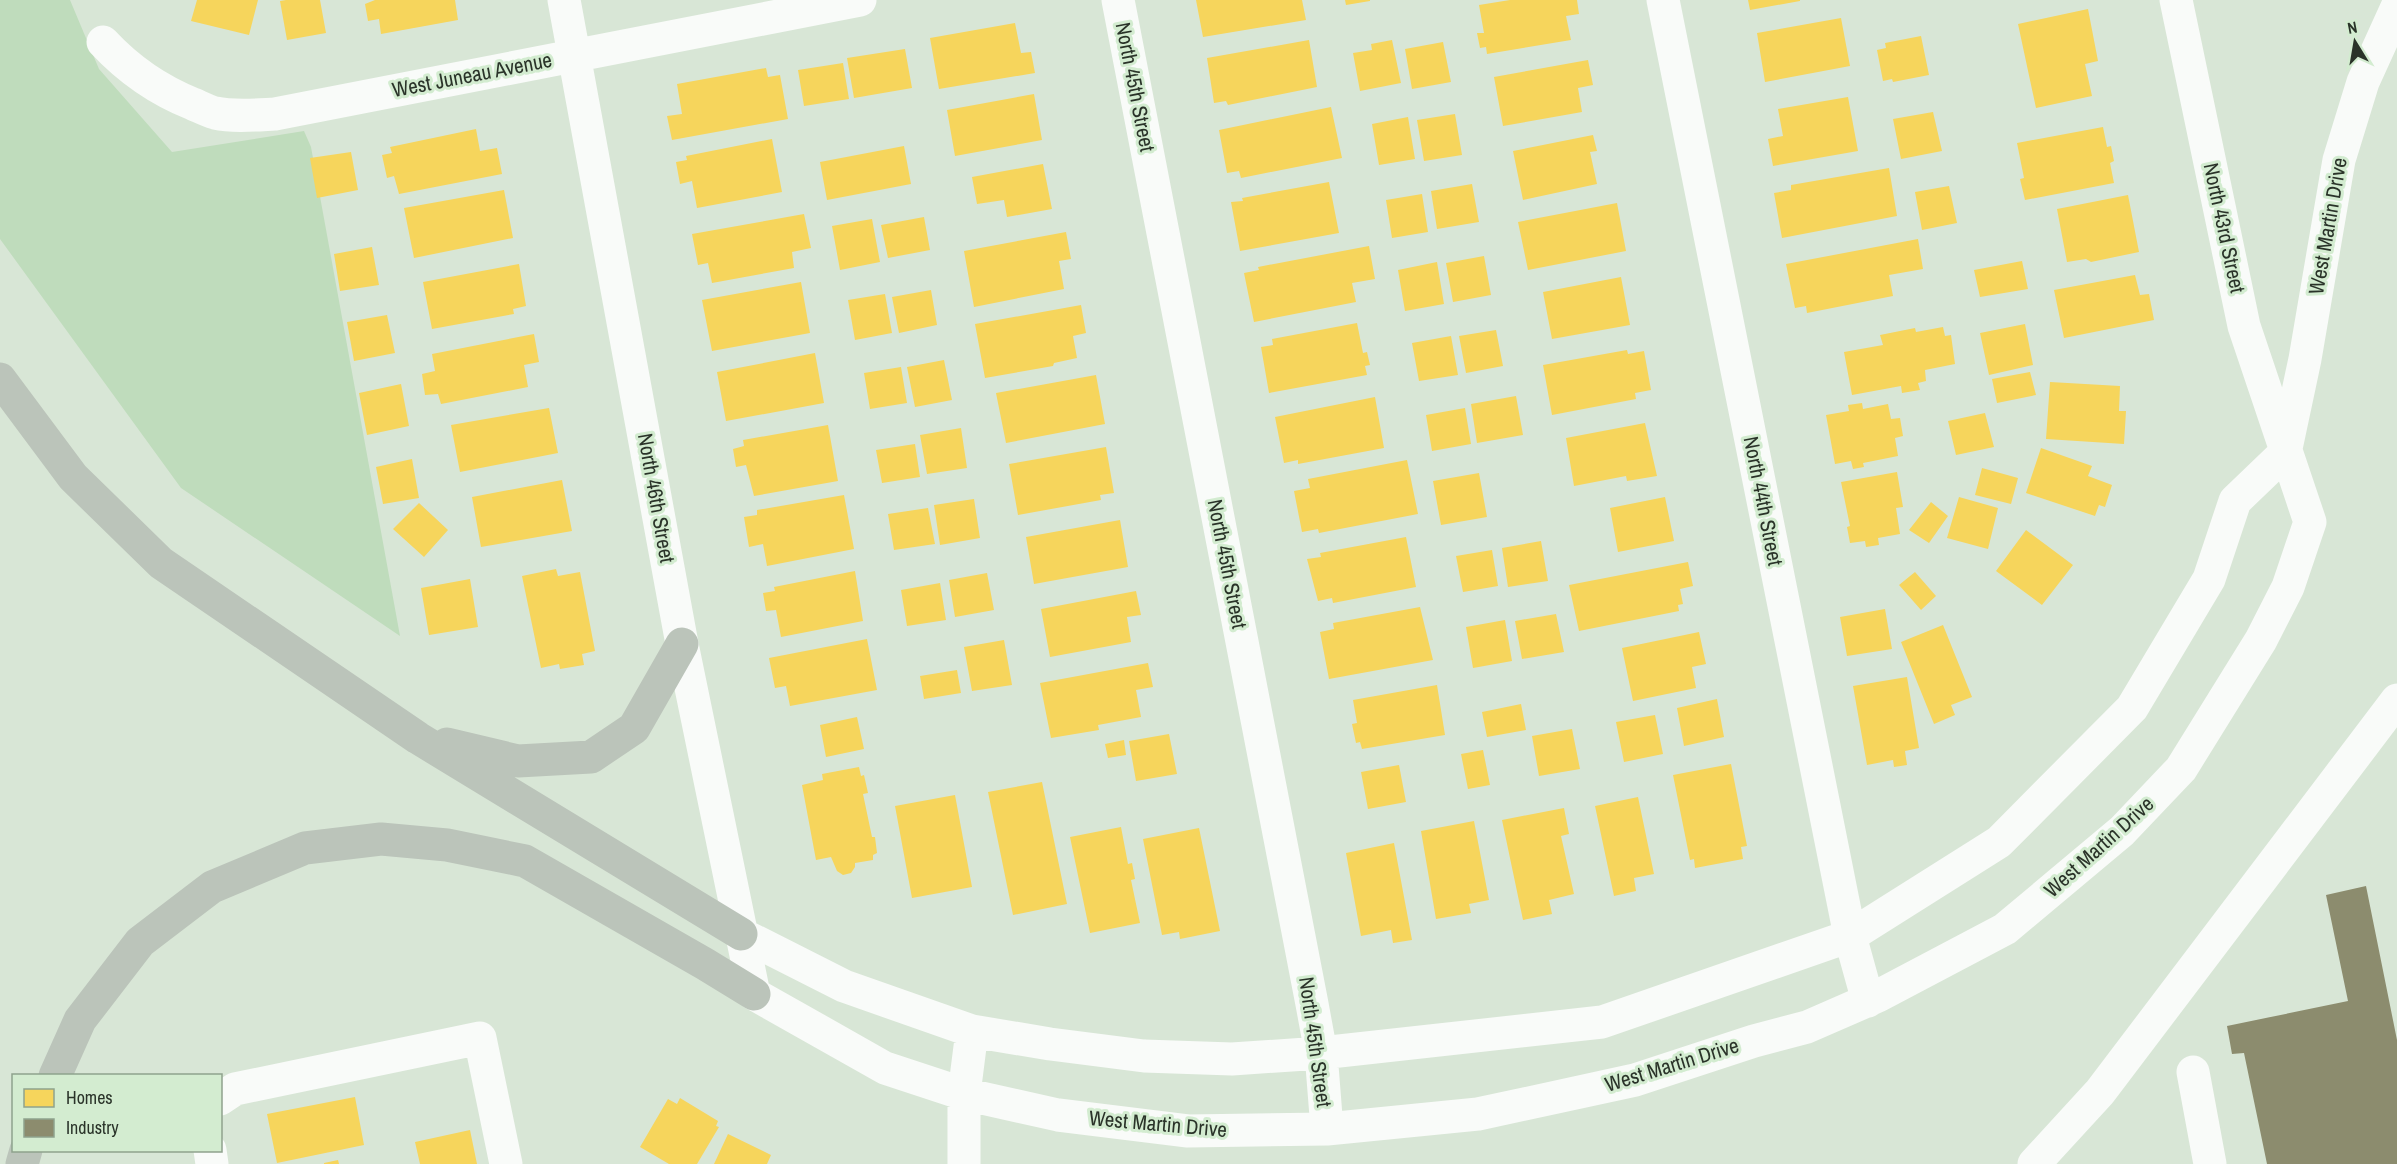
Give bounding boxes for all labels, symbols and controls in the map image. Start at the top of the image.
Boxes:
north arrow [2325,12,2385,72]
text: N [2345,16,2359,39]
street label: North 45th Street [1109,20,1162,154]
street label: West Juneau Avenue [390,45,554,104]
street label: West Martin Drive [2301,155,2354,297]
street label: North 43rd Street [2197,160,2252,296]
street label: North 46th Street [631,431,682,565]
street label: North 44th Street [1737,434,1790,568]
street label: North 45th Street [1201,497,1254,631]
street label: West Martin Drive [2038,790,2160,904]
street label: North 45th Street [1292,975,1339,1109]
street label: West Martin Drive [1601,1030,1742,1099]
legend [12,1074,222,1152]
text: Homes [66,1085,113,1110]
street label: West Martin Drive [1088,1103,1228,1144]
text: Industry [66,1115,119,1140]

